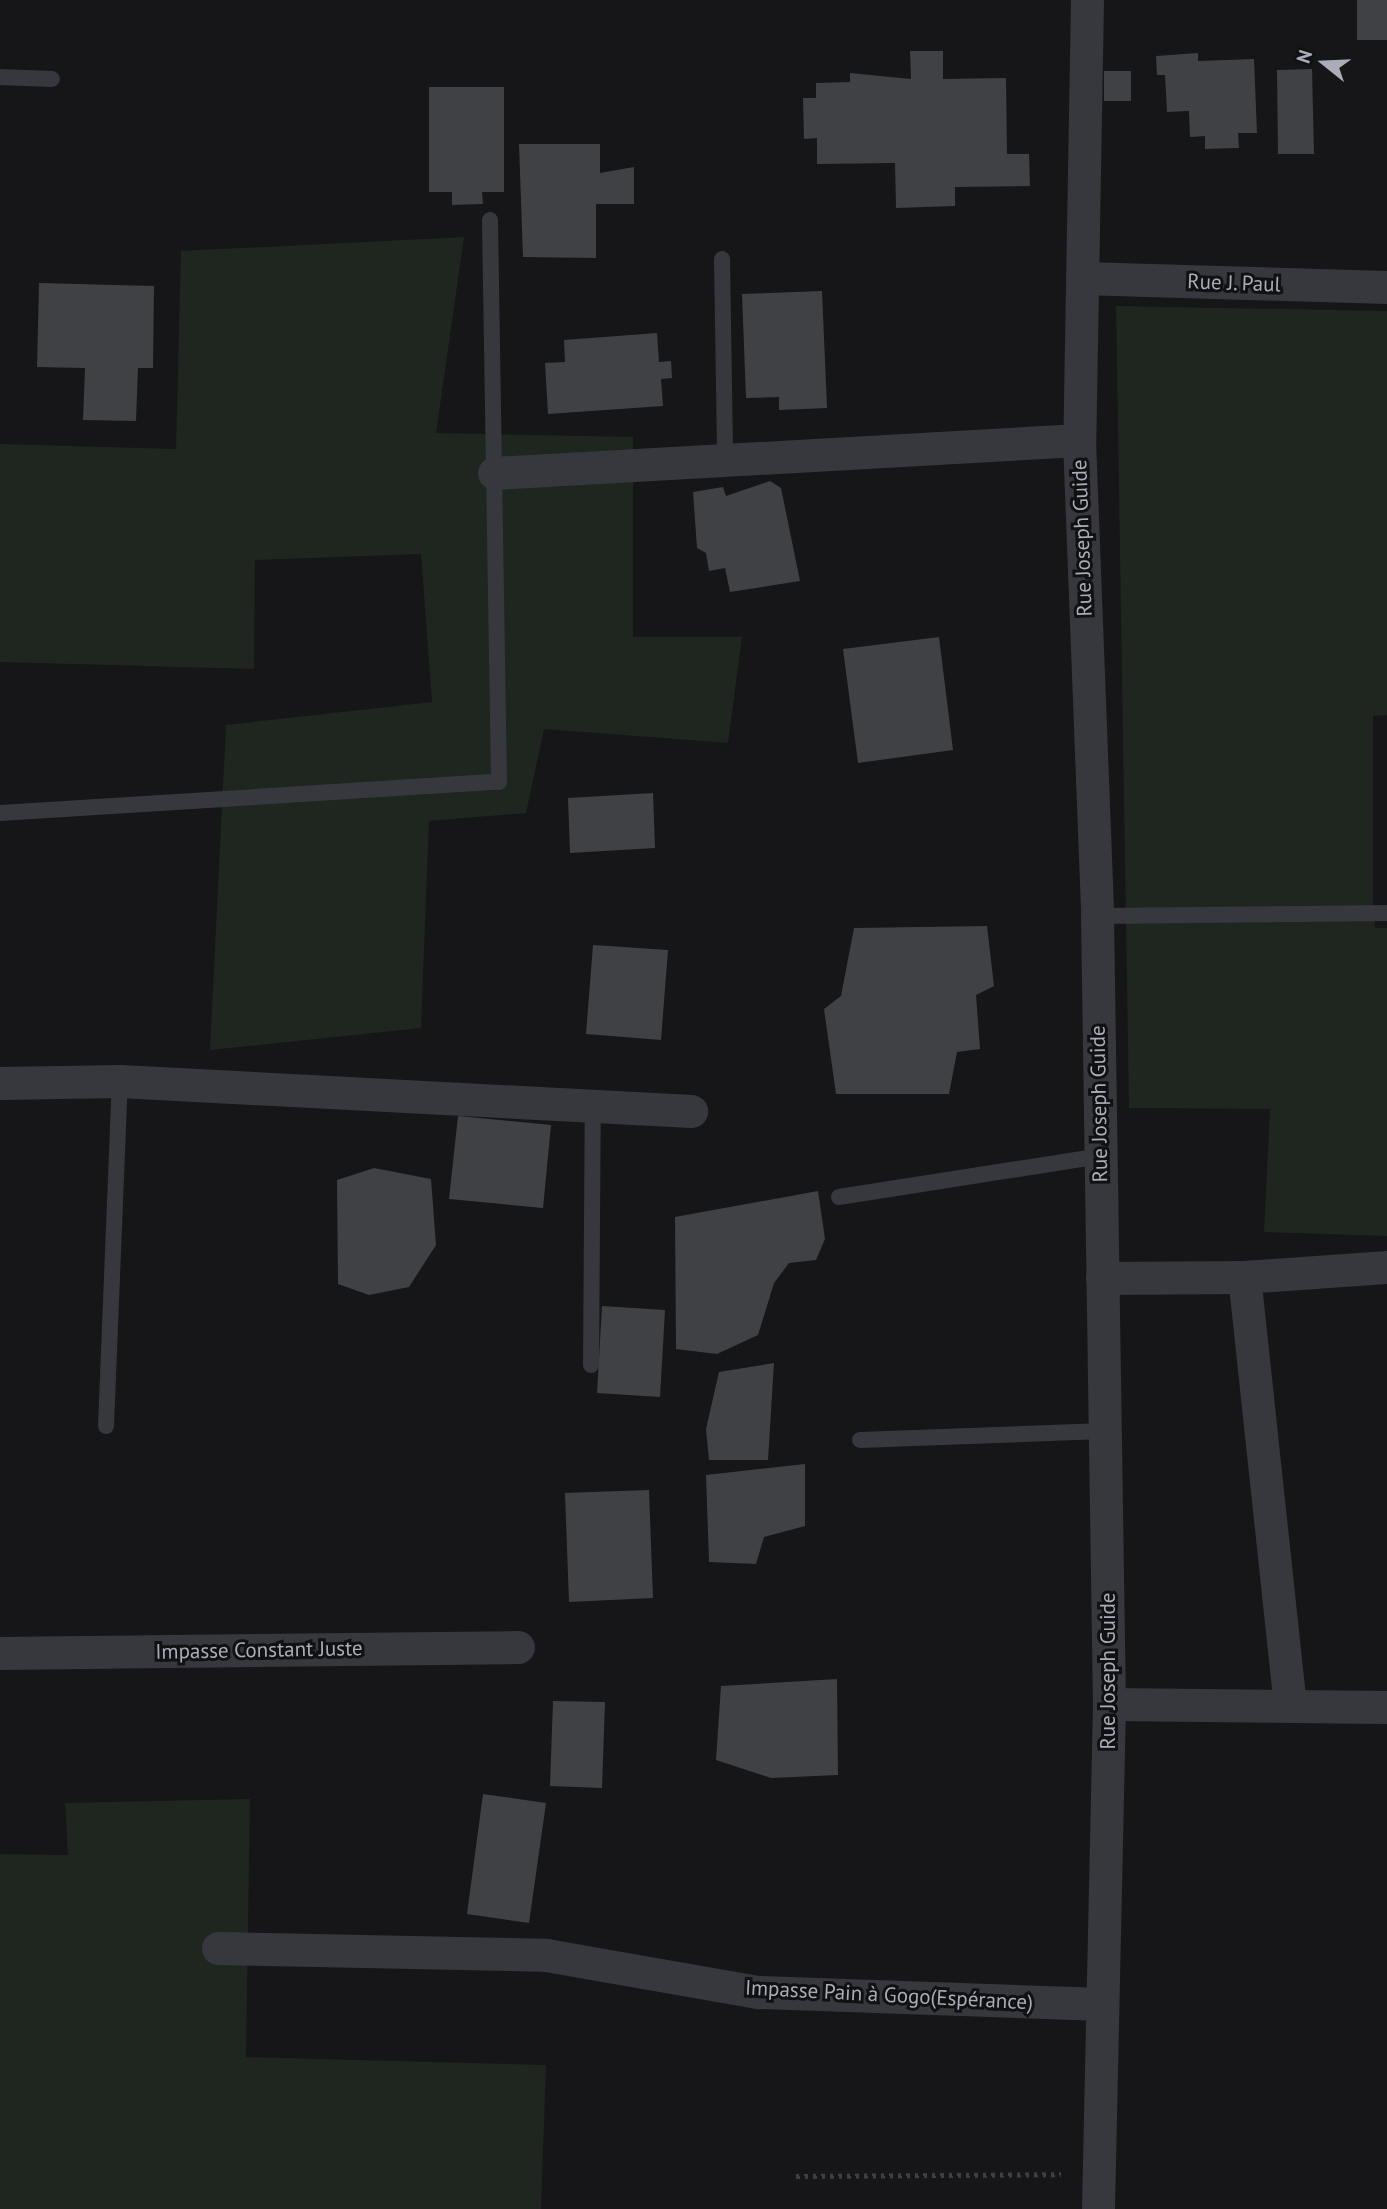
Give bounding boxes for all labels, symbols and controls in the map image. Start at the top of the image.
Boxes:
north arrow [1289,28,1359,98]
text: N [1291,47,1317,66]
street label: Rue J. Paul [1186,269,1282,297]
street label: Rue Joseph Guide [1067,459,1097,617]
street label: Rue Joseph Guide [1085,1025,1113,1183]
street label: Rue Joseph Guide [1095,1593,1121,1749]
street label: Impasse Constant Juste [155,1636,363,1664]
street label: Impasse Pain à Gogo(Espérance) [744,1975,1034,2015]

